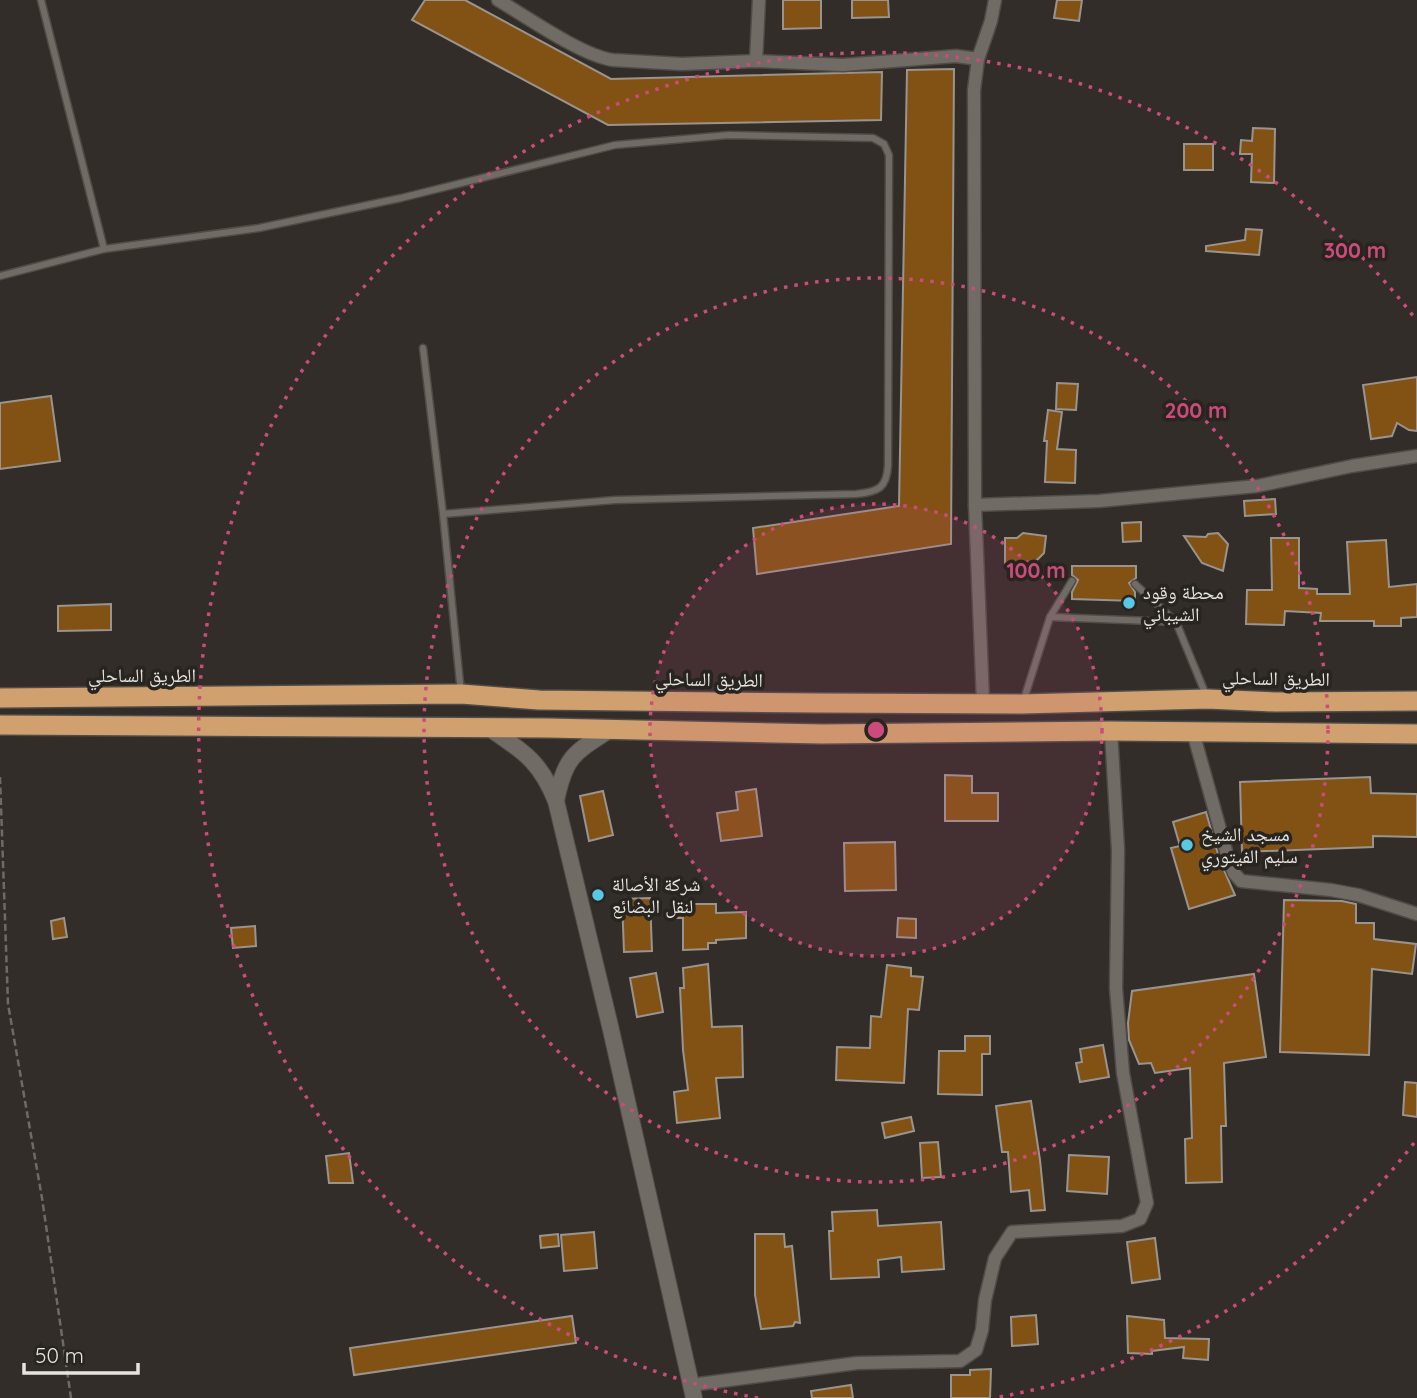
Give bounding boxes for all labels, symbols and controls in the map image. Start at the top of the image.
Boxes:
text: 300 m [1324,237,1386,263]
text: 200 m [1165,397,1227,423]
text: 100 m [1006,557,1066,583]
place label: محطة وقود الشيباني [1143,580,1224,630]
marker: محطة وقود الشيباني [1121,595,1137,611]
street label: الطريق الساحلي [88,663,196,691]
street label: الطريق الساحلي [1222,665,1330,695]
street label: الطريق الساحلي [655,666,763,696]
centre of rings [864,718,888,742]
place label: مسجد الشيخ سليم الفيتوري [1201,822,1298,872]
marker: مسجد الشيخ سليم الفيتوري [1179,837,1195,853]
place label: شركة الأصالة لنقل البضائع [612,872,701,919]
marker: شركة الأصالة لنقل البضائع [590,887,606,903]
scale bar [24,1332,138,1376]
text: 50 m [35,1342,84,1368]

